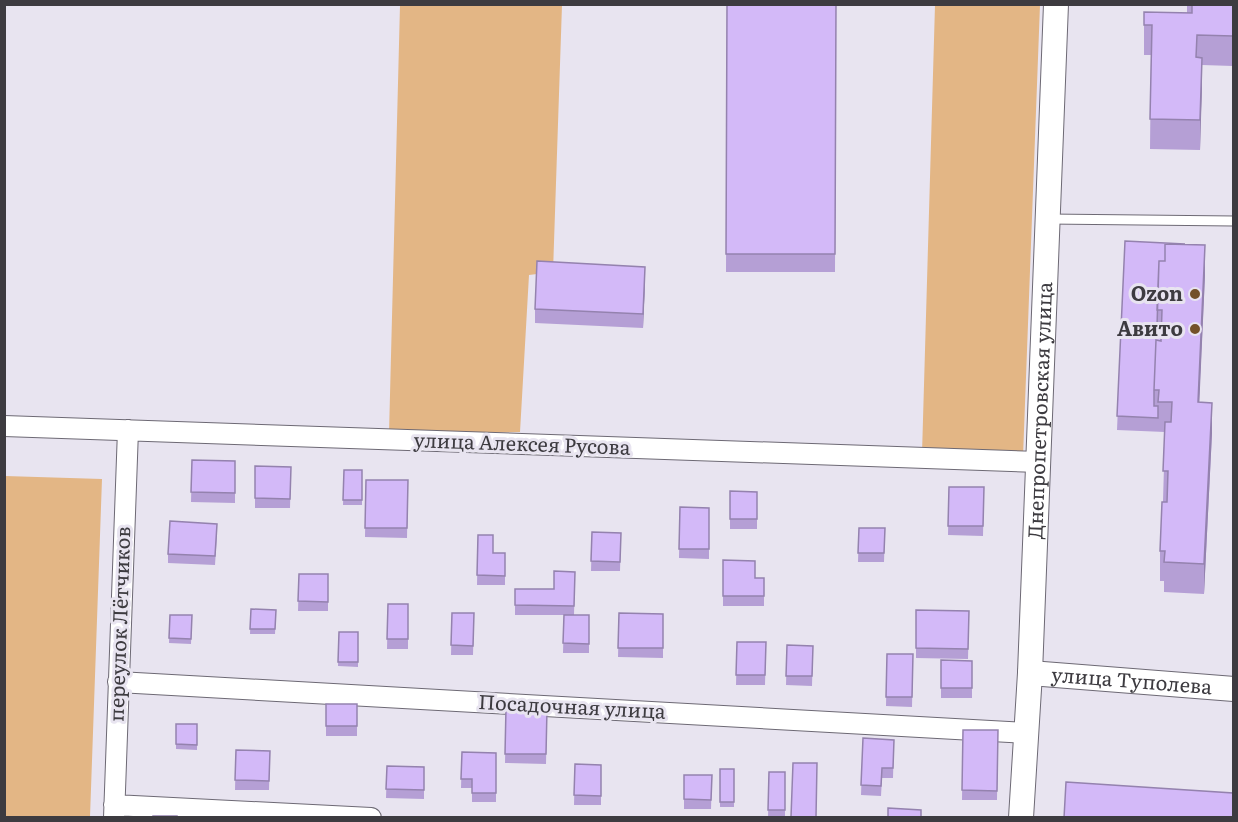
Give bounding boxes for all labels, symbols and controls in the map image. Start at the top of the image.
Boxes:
place label: Ozon [1131,277,1183,307]
street label: Днепропетровская улица [1018,281,1058,540]
marker: Ozon [1188,287,1202,301]
place label: Авито [1117,312,1183,342]
marker: Авито [1188,322,1202,336]
street label: улица Алексея Русова [413,423,631,461]
street label: переулок Лётчиков [100,526,136,722]
street label: улица Туполева [1050,658,1214,700]
street label: Посадочная улица [478,685,667,725]

